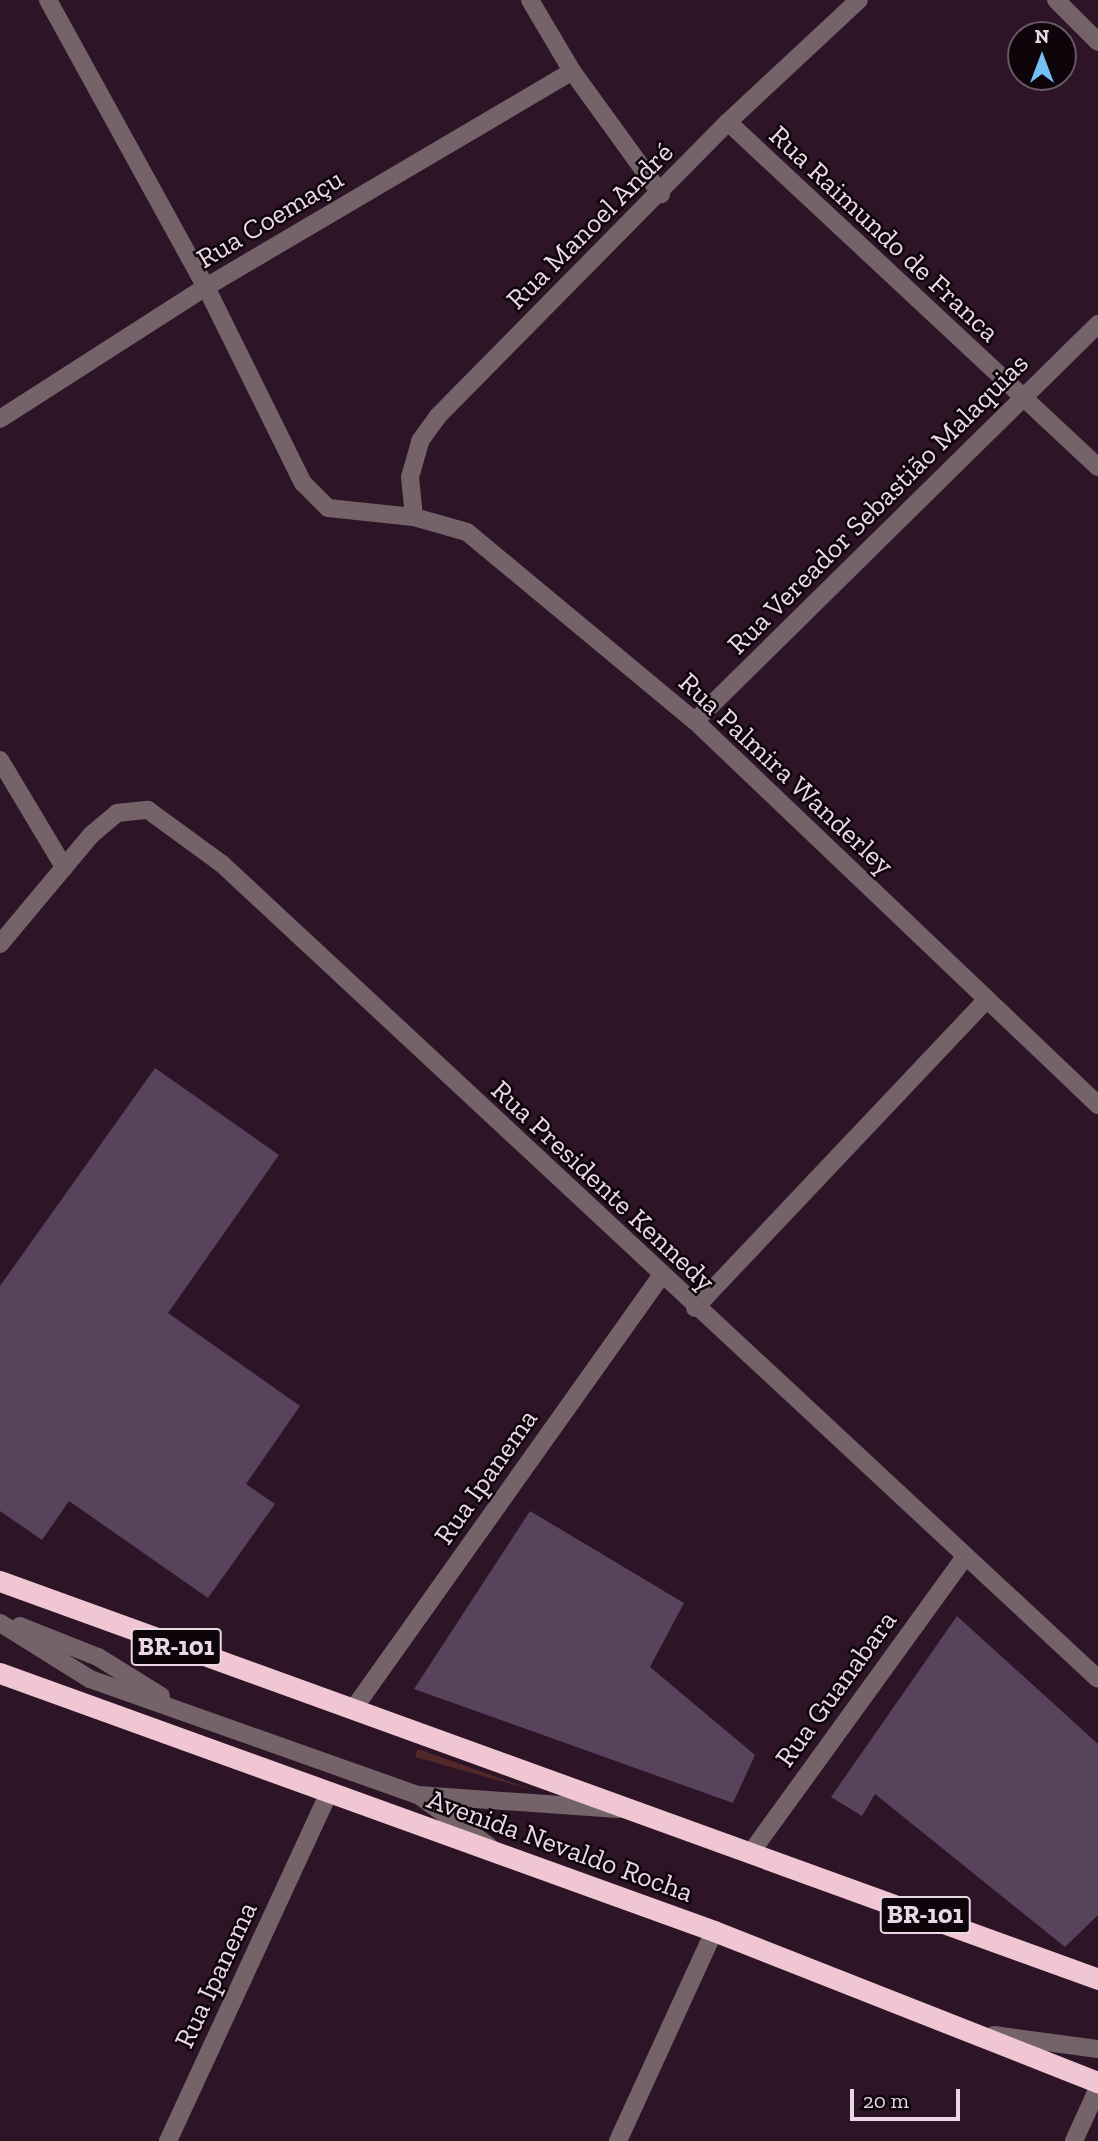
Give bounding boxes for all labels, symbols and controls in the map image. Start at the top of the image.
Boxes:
north arrow [1007,21,1077,91]
text: N [1035,25,1049,48]
street label: Rua Raimundo de Franca [762,119,1006,349]
street label: Rua Manoel André [499,135,681,317]
street label: Rua Coemaçu [191,162,349,276]
street label: Rua Vereador Sebastião Malaquias [720,346,1036,662]
street label: Rua Palmira Wanderley [671,665,901,883]
street label: Rua Presidente Kennedy [484,1074,722,1298]
street label: Rua Ipanema [427,1403,545,1551]
street label: Rua Guanabara [768,1604,904,1774]
road number: BR-101 [130,1624,222,1670]
street label: Avenida Nevaldo Rocha [423,1782,697,1910]
road number: BR-101 [880,1892,970,1938]
street label: Rua Ipanema [168,1897,264,2053]
scale bar [853,2074,963,2118]
text: 20 m [863,2088,909,2113]

